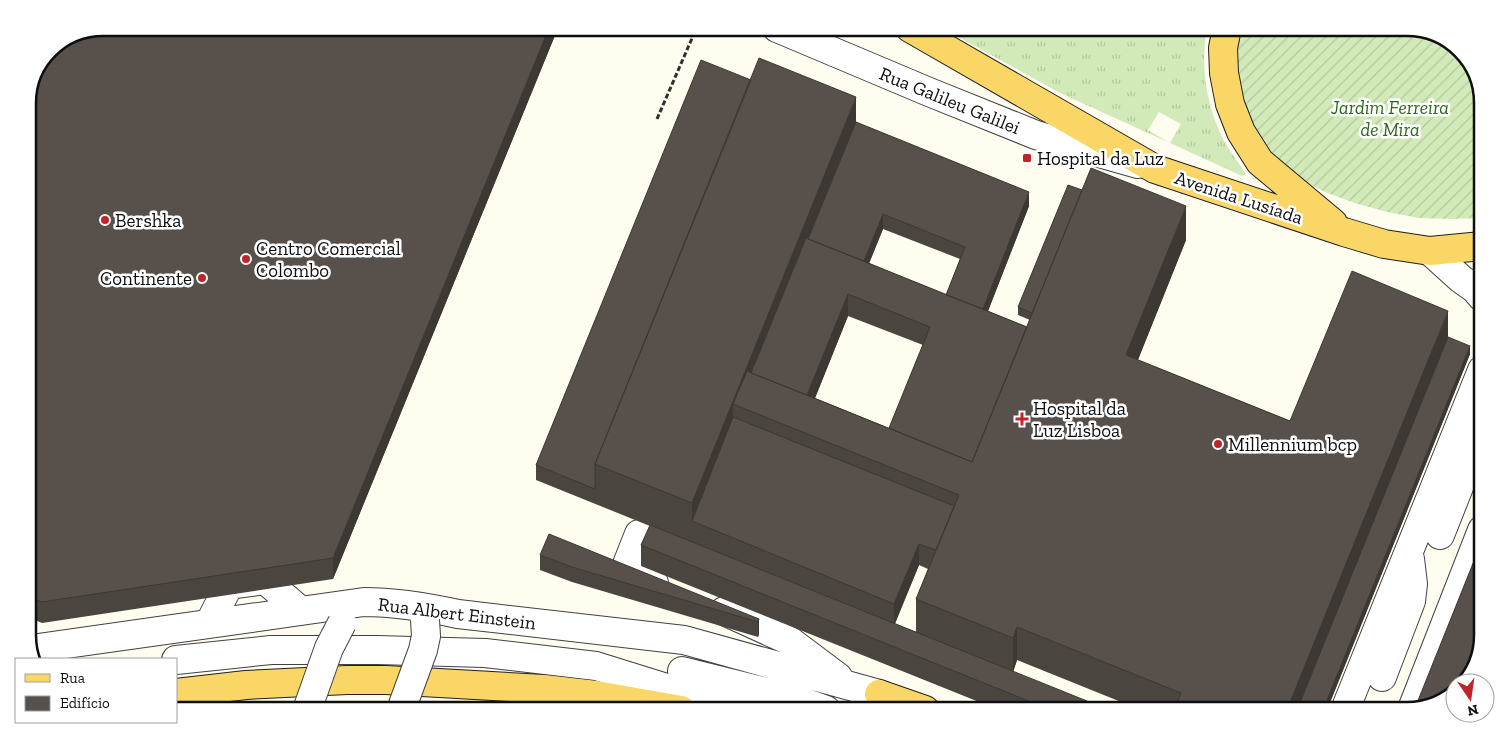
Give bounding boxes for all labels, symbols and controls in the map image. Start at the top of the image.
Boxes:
street label: Rua Galileu Galilei [876,62,1023,139]
park label: Jardim Ferreira de Mira [1330,96,1449,141]
place label: Hospital da Luz [1037,147,1164,170]
marker: Hospital da Luz [1021,152,1033,164]
street label: Avenida Lusíada [1172,166,1306,229]
place label: Bershka [115,209,181,232]
marker: Bershka [99,214,111,226]
place label: Centro Comercial Colombo [256,237,401,282]
marker: Centro Comercial Colombo [240,253,252,265]
place label: Continente [100,267,192,290]
marker: Continente [196,272,208,284]
place label: Hospital da Luz Lisboa [1033,397,1126,442]
marker: Hospital da Luz Lisboa [1015,412,1029,426]
place label: Millennium bcp [1228,433,1357,456]
marker: Millennium bcp [1212,438,1224,450]
street label: Rua Albert Einstein [377,592,537,635]
legend [15,658,178,723]
text: Rua [60,669,85,687]
north arrow [1445,673,1495,723]
text: Edifício [60,694,110,712]
text: N [1465,701,1480,720]

